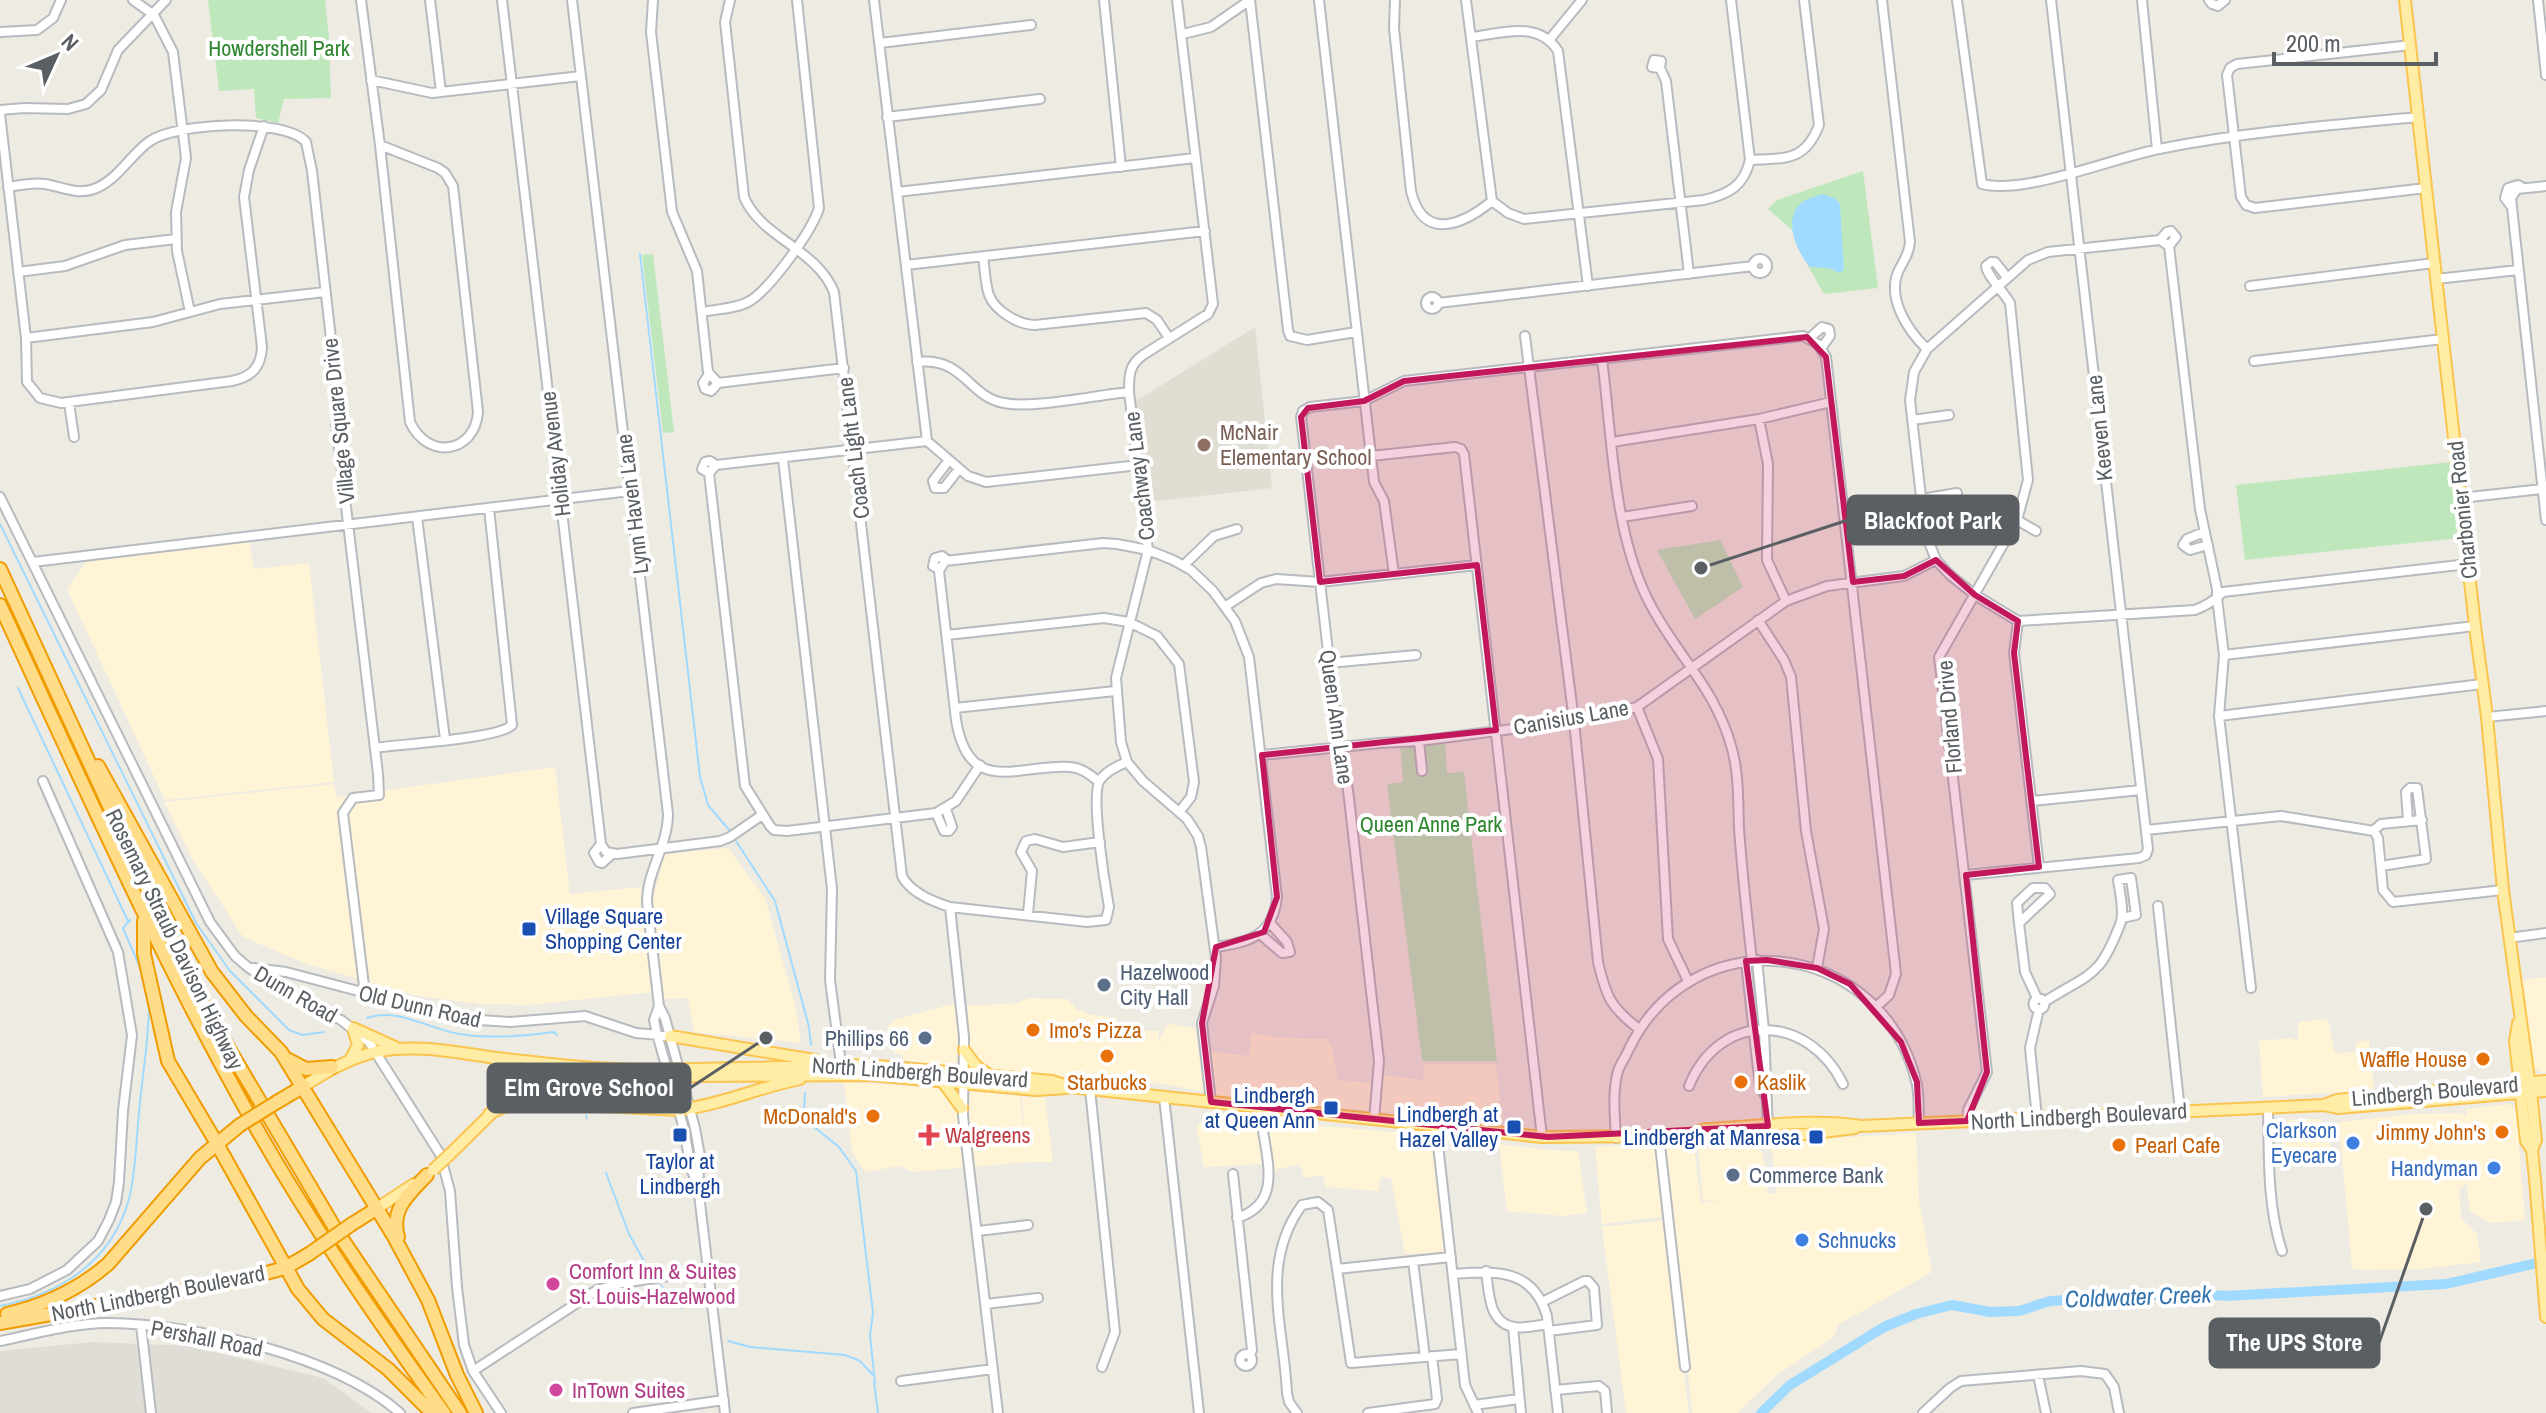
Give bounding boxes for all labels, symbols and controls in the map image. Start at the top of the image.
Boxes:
north arrow [16,16,96,96]
scale bar [2274,16,2436,66]
text: N [55,27,86,57]
text: 200 m [2286,27,2341,59]
park label: Howdershell Park [208,33,351,63]
street label: Village Square Drive [314,337,362,505]
street label: Keeven Lane [2079,374,2119,482]
street label: Coach Light Lane [829,375,877,521]
street label: Holiday Avenue [532,390,578,518]
street label: Coachway Lane [1116,410,1162,542]
place label: McNair Elementary School [1220,417,1371,472]
street label: Lynn Haven Lane [609,432,655,576]
marker: McNair Elementary School [1195,436,1213,454]
street label: Charbonier Road [2440,440,2484,580]
callout: Blackfoot Park [1848,496,2018,544]
text: Blackfoot Park [1864,504,2002,536]
street label: Queen Ann Lane [1313,648,1361,786]
street label: Florland Drive [1929,659,1969,775]
street label: Canisius Lane [1511,692,1631,742]
street label: Rosemary Straub Davison Highway [99,804,251,1074]
park label: Queen Anne Park [1360,809,1503,839]
place label: Village Square Shopping Center [545,901,681,956]
marker: Village Square Shopping Center [520,920,538,938]
place label: Hazelwood City Hall [1120,957,1209,1012]
street label: Dunn Road [249,958,343,1030]
marker: Hazelwood City Hall [1095,976,1113,994]
street label: Old Dunn Road [356,977,484,1035]
place label: Imo's Pizza [1049,1015,1142,1045]
marker: Imo's Pizza [1024,1021,1042,1039]
place label: Phillips 66 [825,1023,909,1053]
marker: Phillips 66 [916,1029,934,1047]
place label: Waffle House [2360,1044,2467,1074]
marker: Starbucks [1098,1047,1116,1065]
street label: North Lindbergh Boulevard [811,1049,1029,1095]
marker: Waffle House [2474,1050,2492,1068]
callout: Elm Grove School [488,1064,690,1112]
place label: Starbucks [1067,1067,1147,1097]
place label: Kaslik [1757,1067,1807,1097]
street label: Lindbergh Boulevard [2350,1069,2520,1113]
text: Elm Grove School [504,1071,674,1103]
marker: Kaslik [1732,1073,1750,1091]
place label: Lindbergh at Queen Ann [1205,1080,1315,1135]
street label: North Lindbergh Boulevard [1970,1095,2188,1137]
marker: Lindbergh at Queen Ann [1322,1099,1340,1117]
place label: Lindbergh at Hazel Valley [1397,1099,1498,1154]
place label: McDonald's [763,1101,857,1131]
marker: McDonald's [864,1107,882,1125]
place label: Clarkson Eyecare [2266,1115,2337,1170]
place label: Jimmy John's [2376,1117,2486,1147]
marker: Lindbergh at Hazel Valley [1505,1118,1523,1136]
place label: Walgreens [945,1120,1031,1150]
place label: Lindbergh at Manresa [1623,1122,1800,1152]
marker: Jimmy John's [2493,1123,2511,1141]
marker: Taylor at Lindbergh [671,1126,689,1144]
marker: Walgreens [920,1126,938,1144]
marker: Lindbergh at Manresa [1807,1128,1825,1146]
place label: Pearl Cafe [2135,1130,2220,1160]
marker: Clarkson Eyecare [2344,1134,2362,1152]
marker: Pearl Cafe [2110,1136,2128,1154]
place label: Taylor at Lindbergh [639,1146,721,1201]
place label: Handyman [2391,1153,2478,1183]
marker: Handyman [2485,1159,2503,1177]
place label: Commerce Bank [1749,1160,1884,1190]
marker: Commerce Bank [1724,1166,1742,1184]
place label: Schnucks [1818,1225,1896,1255]
marker: Schnucks [1793,1231,1811,1249]
place label: Comfort Inn & Suites St. Louis-Hazelwood [569,1256,736,1311]
street label: North Lindbergh Boulevard [49,1258,267,1328]
marker: Comfort Inn & Suites St. Louis-Hazelwood [544,1275,562,1293]
water label: Coldwater Creek [2064,1277,2213,1315]
street label: Pershall Road [149,1312,265,1364]
callout: The UPS Store [2210,1319,2379,1367]
text: The UPS Store [2226,1326,2362,1358]
place label: InTown Suites [572,1375,685,1405]
marker: InTown Suites [547,1381,565,1399]

